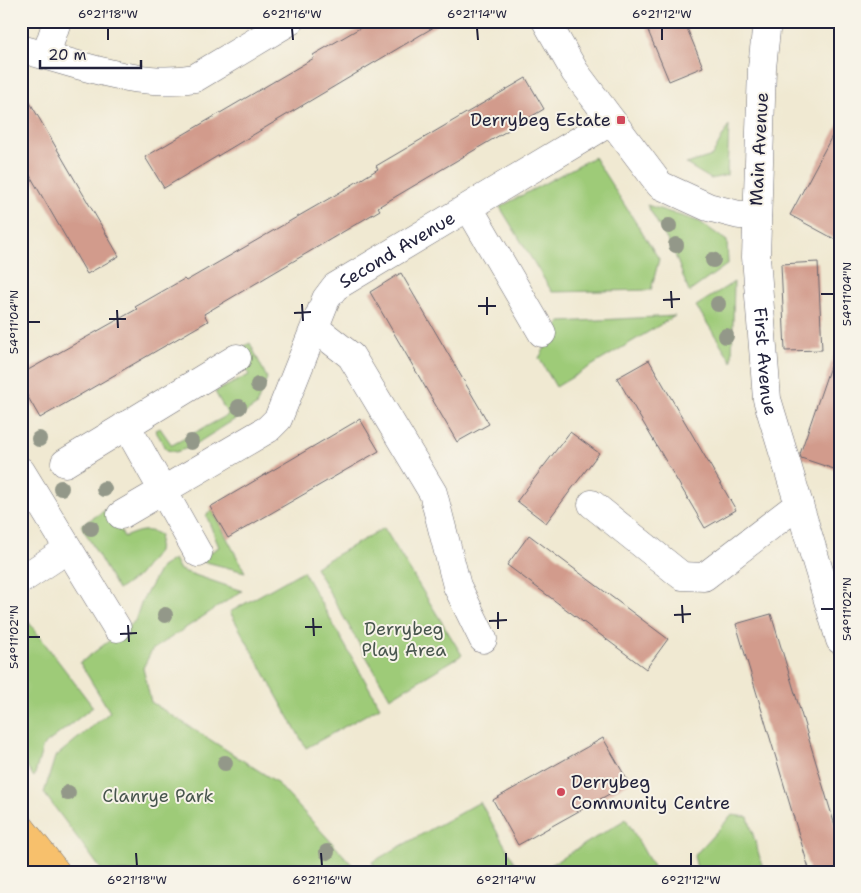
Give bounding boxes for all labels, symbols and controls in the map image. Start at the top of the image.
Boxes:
text: 6°21'18"W [78,6,138,22]
text: 6°21'16"W [262,6,322,22]
text: 6°21'14"W [447,6,507,22]
text: 6°21'12"W [632,6,692,22]
scale bar [40,38,141,70]
text: 20 m [48,45,87,65]
street label: Main Avenue [744,92,774,206]
place label: Derrybeg Estate [470,108,611,132]
marker: Derrybeg Estate [615,114,627,126]
street label: Second Avenue [334,206,460,294]
text: 54°11'04"N [839,262,855,326]
text: 54°11'04"N [6,290,22,354]
street label: First Avenue [748,306,783,418]
text: 54°11'02"N [839,577,855,641]
text: 54°11'02"N [6,605,22,669]
park label: Derrybeg Play Area [362,617,446,662]
place label: Derrybeg Community Centre [571,770,730,815]
park label: Clanrye Park [102,784,214,808]
marker: Derrybeg Community Centre [555,786,567,798]
text: 6°21'18"W [107,872,167,888]
text: 6°21'16"W [292,872,352,888]
text: 6°21'14"W [476,872,536,888]
text: 6°21'12"W [661,872,721,888]

